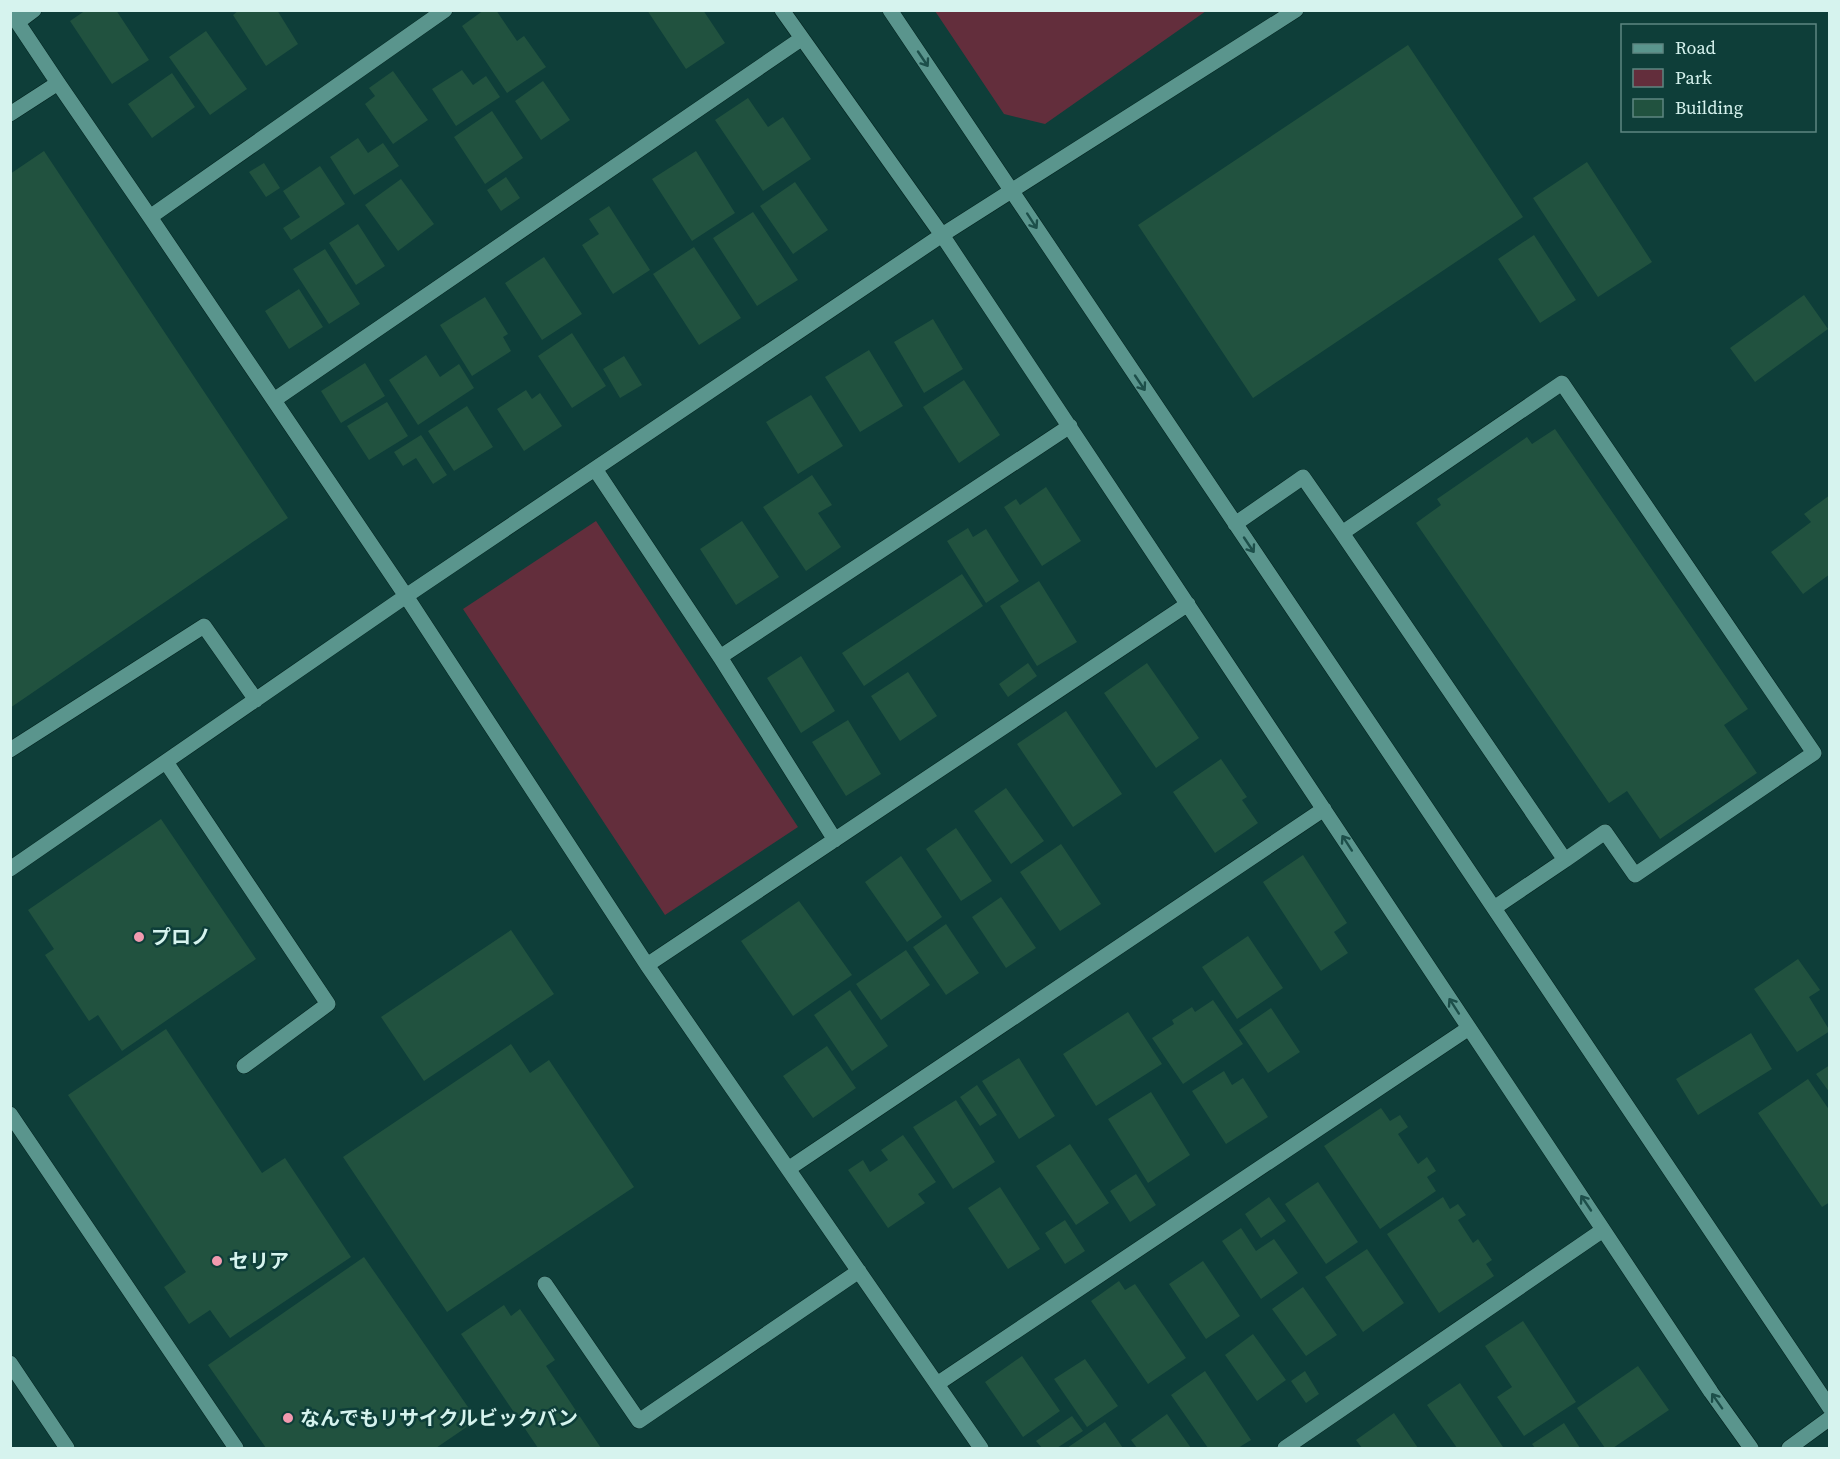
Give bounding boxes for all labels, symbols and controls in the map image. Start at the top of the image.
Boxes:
legend [1621,24,1816,132]
text: Road [1675,35,1716,60]
one-way arrow [917,50,929,67]
text: Park [1675,65,1712,90]
text: Building [1675,95,1743,120]
one-way arrow [1026,212,1038,229]
one-way arrow [1134,374,1146,391]
one-way arrow [1243,536,1255,552]
one-way arrow [1341,836,1353,852]
place label: プロノ [151,923,211,951]
marker: プロノ [132,930,146,944]
one-way arrow [1448,998,1460,1015]
one-way arrow [1580,1196,1592,1212]
place label: セリア [229,1247,289,1275]
marker: セリア [210,1254,224,1268]
one-way arrow [1711,1393,1723,1409]
place label: なんでもリサイクルビックバン [300,1404,578,1432]
marker: なんでもリサイクルビックバン [281,1411,295,1425]

